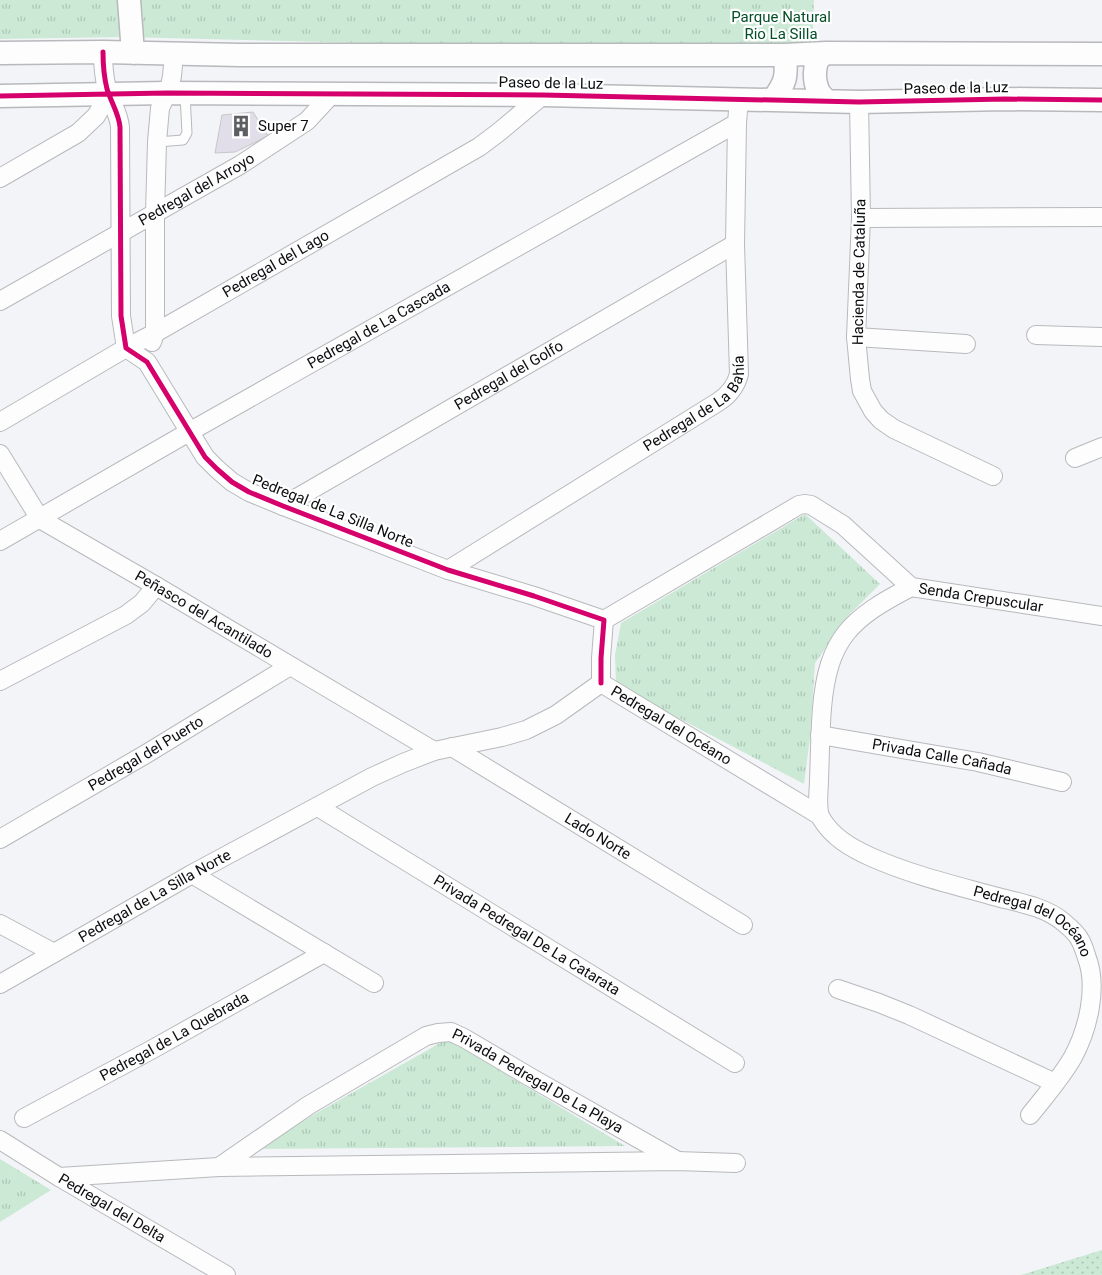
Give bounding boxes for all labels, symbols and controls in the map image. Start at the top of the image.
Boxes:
park label: Parque Natural Rio La Silla [731,8,831,43]
street label: Paseo de la Luz [499,73,603,93]
street label: Paseo de la Luz [904,78,1008,98]
building icon: Super 7 [228,113,254,139]
place label: Super 7 [258,117,309,135]
street label: Pedregal del Arroyo [135,149,258,230]
street label: Hacienda de Cataluña [849,199,869,345]
street label: Pedregal del Lago [219,226,332,301]
street label: Pedregal de La Cascada [304,278,453,372]
street label: Pedregal del Golfo [451,337,566,414]
street label: Pedregal de La Bahía [640,355,748,455]
street label: Pedregal de La Silla Norte [250,470,416,552]
street label: Peñasco del Acantilado [132,567,276,662]
street label: Senda Crepuscular [917,579,1044,616]
street label: Pedregal del Océano [608,682,735,769]
street label: Pedregal del Puerto [85,712,207,795]
street label: Privada Calle Cañada [871,735,1014,779]
street label: Lado Norte [561,809,634,863]
street label: Pedregal de La Silla Norte [75,846,234,946]
street label: Privada Pedregal De La Catarata [430,871,623,999]
street label: Pedregal del Océano [971,882,1095,959]
street label: Pedregal de La Quebrada [97,988,252,1085]
street label: Privada Pedregal De La Playa [449,1025,626,1137]
street label: Pedregal del Delta [55,1170,169,1246]

